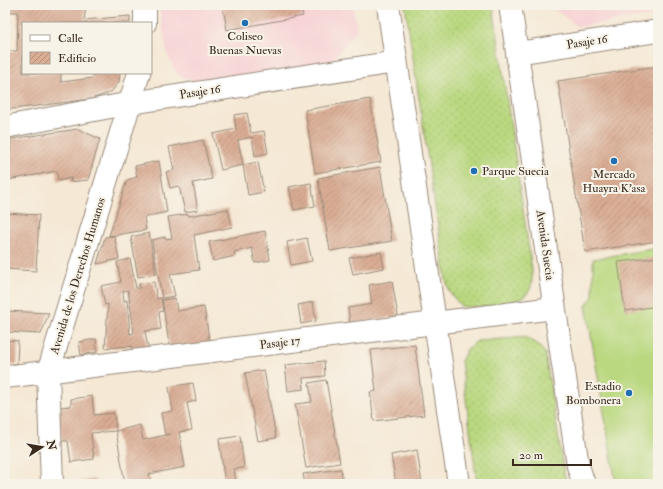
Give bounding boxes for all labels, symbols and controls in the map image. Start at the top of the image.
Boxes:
marker: Coliseo Buenas Nuevas [240,18,250,28]
legend [22,22,152,74]
place label: Coliseo Buenas Nuevas [209,29,281,58]
text: Calle [58,31,83,46]
street label: Pasaje 16 [565,31,610,53]
text: Edificio [58,51,96,66]
street label: Pasaje 16 [178,81,223,103]
marker: Mercado Huayra K'asa [609,156,619,166]
place label: Parque Suecia [482,164,550,179]
marker: Parque Suecia [469,166,479,176]
place label: Mercado Huayra K'asa [583,167,647,196]
street label: Avenida de los Derechos Humanos [47,196,109,357]
street label: Avenida Suecia [532,208,558,282]
street label: Pasaje 17 [259,333,302,353]
place label: Estadio Bombonera [566,379,622,408]
marker: Estadio Bombonera [624,388,634,398]
north arrow [22,427,62,467]
text: N [44,438,59,452]
scale bar [513,441,591,467]
text: 20 m [519,448,544,463]

